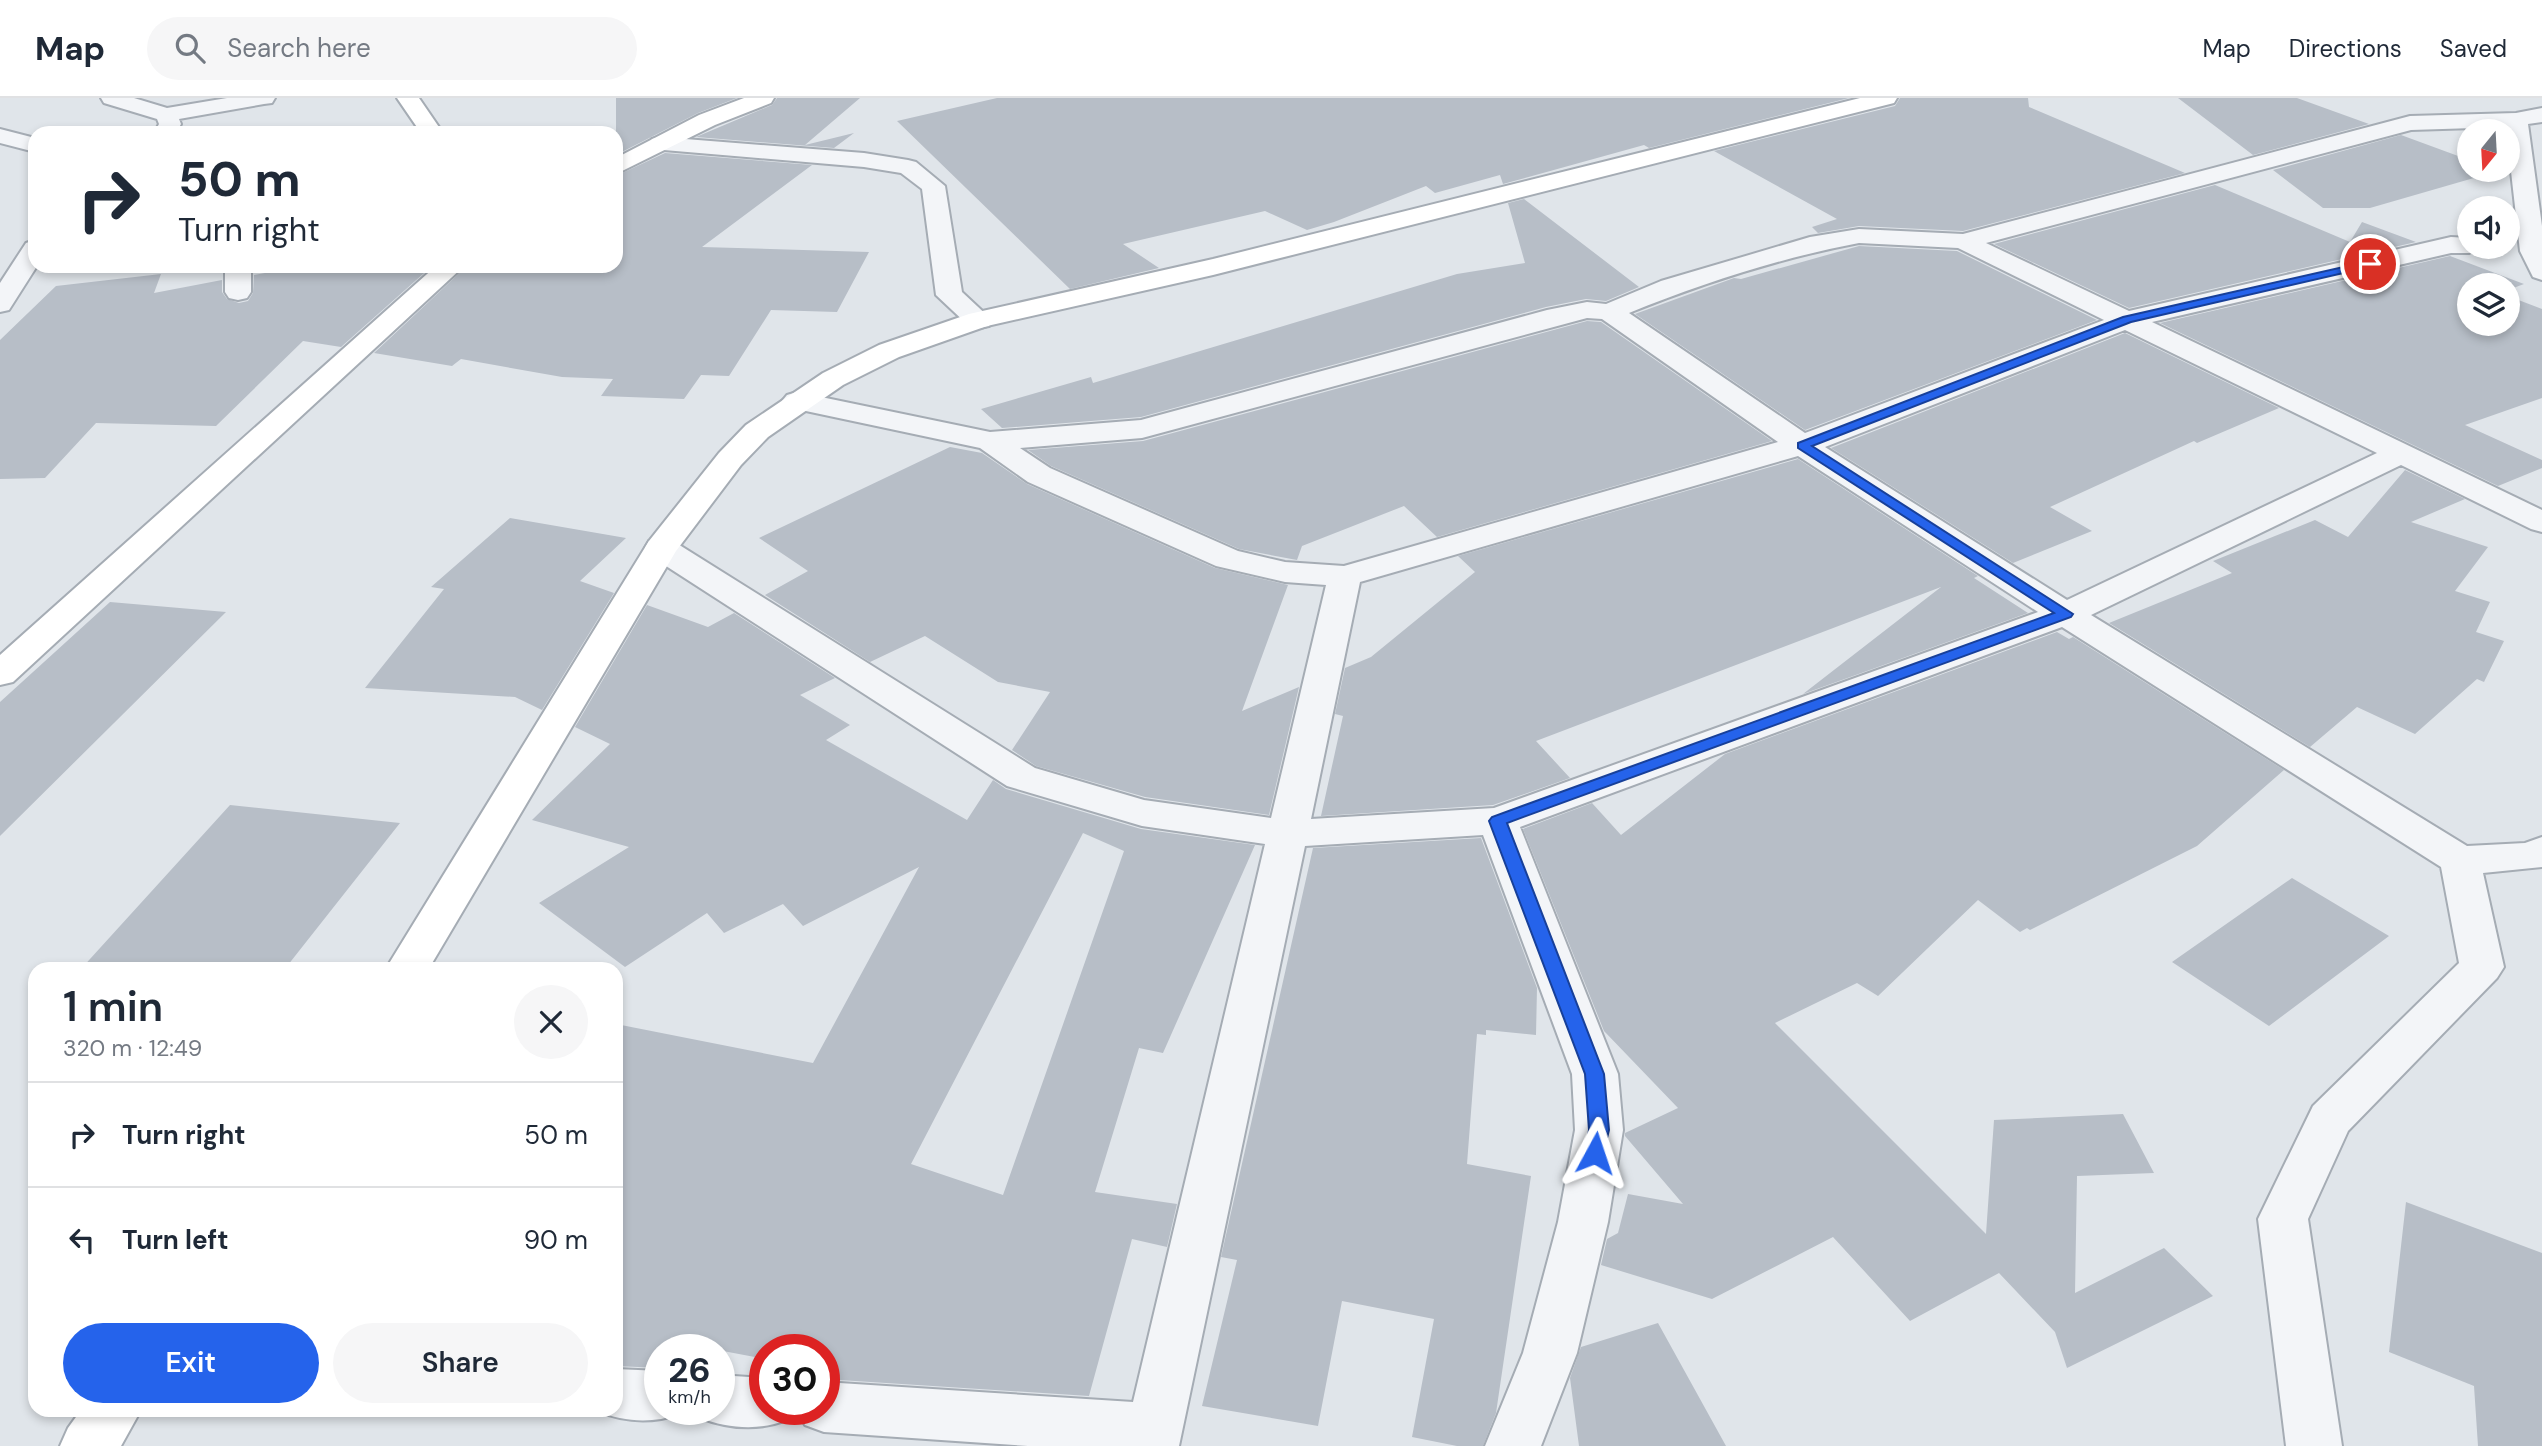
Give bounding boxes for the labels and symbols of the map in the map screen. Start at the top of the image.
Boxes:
north arrow [2457,119,2520,182]
pin [2340,234,2400,294]
position arrow [1558,1116,1632,1190]
speed limit sign: 30 [749,1334,840,1425]

